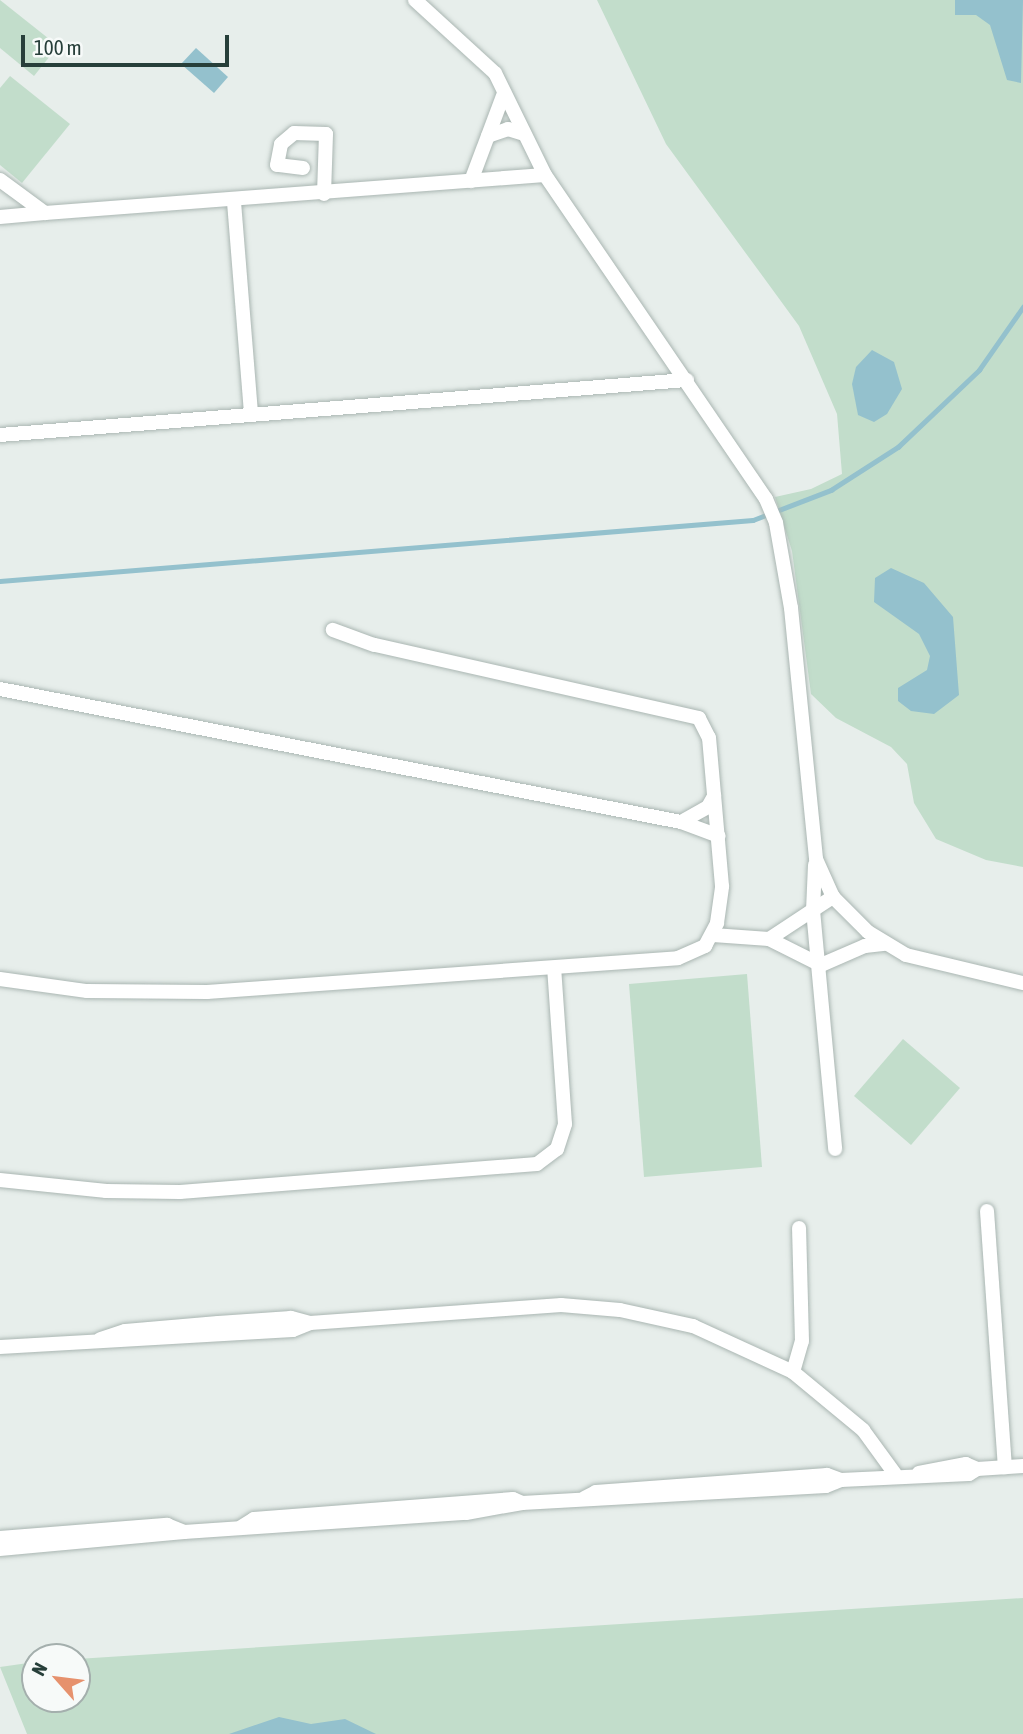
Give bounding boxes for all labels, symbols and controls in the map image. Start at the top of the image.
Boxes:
scale bar [24,21,233,65]
text: 100 m [34,35,82,59]
north arrow [21,1643,91,1713]
text: N [27,1659,52,1679]

